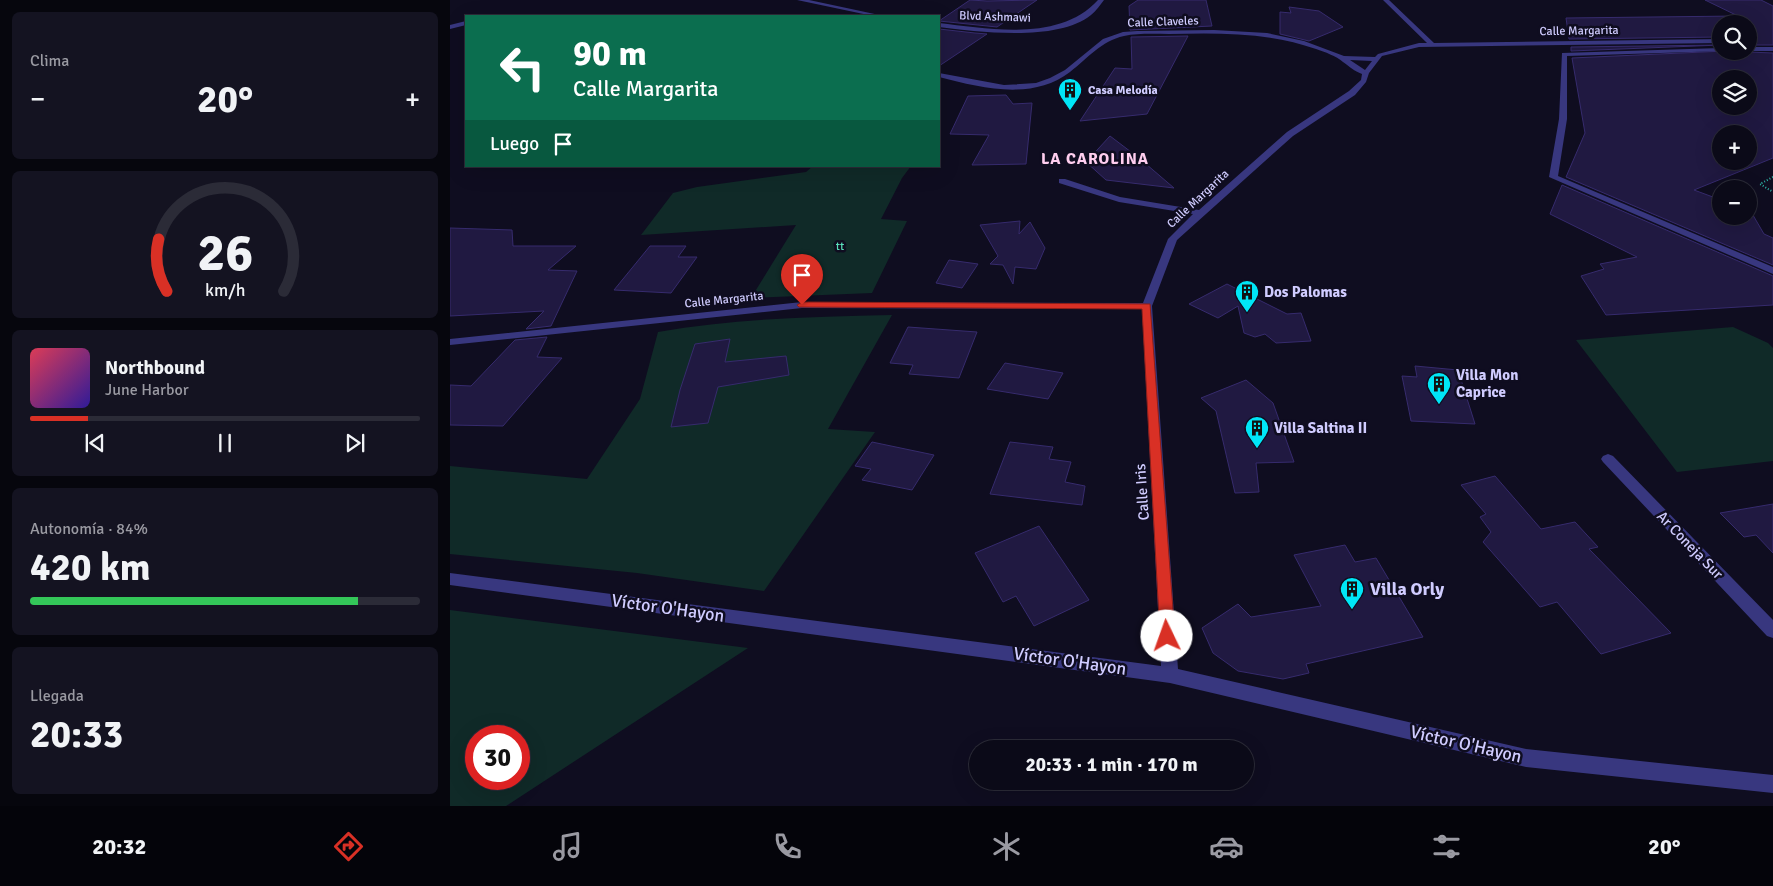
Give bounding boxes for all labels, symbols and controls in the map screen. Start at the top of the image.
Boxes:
street label: Blvd Ashmawi [959,8,1031,26]
street label: Calle Claveles [1127,13,1199,31]
map controls [1712,15,1757,225]
button: search [1712,15,1757,60]
street label: Calle Margarita [1539,23,1619,39]
text: 90 m [573,32,647,75]
icon: left [490,35,555,100]
text: Clima [30,51,69,71]
button: layers [1712,70,1757,115]
text: Calle Margarita [573,75,718,102]
text: 20° [197,76,253,123]
building icon: Casa Melodía [1057,77,1083,111]
text: − [30,82,45,116]
text: + [405,82,420,116]
place label: Casa Melodía [1088,83,1158,98]
button: + [1712,125,1757,170]
icon: arrive [549,130,577,158]
text: Luego [490,132,539,156]
district label: LA CAROLINA [1041,149,1149,169]
street label: Calle Margarita [1164,166,1232,232]
button: − [1712,180,1757,225]
text: 26 [197,221,253,285]
park label: tt [836,239,844,254]
pin [781,254,823,305]
icon: arrive [788,261,816,289]
text: km/h [205,279,245,301]
building icon: Dos Palomas [1234,279,1260,313]
place label: Dos Palomas [1264,283,1347,301]
street label: Calle Margarita [684,288,764,312]
text: Northbound [105,356,205,380]
place label: Villa Mon Caprice [1456,366,1518,401]
building icon: Villa Mon Caprice [1426,371,1452,405]
text: June Harbor [105,380,189,400]
building icon: Villa Saltina II [1244,415,1270,449]
place label: Villa Saltina II [1274,419,1367,437]
icon: previous [81,429,109,457]
icon: pause [211,429,239,457]
icon: next [341,429,369,457]
street label: Calle Iris [1131,463,1153,521]
street label: Ar Coneja Sur [1653,507,1727,583]
text: Autonomía · 84% [30,519,148,539]
text: 420 km [30,544,151,591]
building icon: Villa Orly [1339,576,1365,610]
place label: Villa Orly [1370,578,1444,600]
street label: Víctor O'Hayon [610,589,726,627]
position arrow [1140,609,1192,661]
street label: Víctor O'Hayon [1012,642,1128,680]
text: Llegada [30,686,84,706]
text: 20:33 [30,711,123,758]
street label: Víctor O'Hayon [1408,720,1524,768]
speed limit sign: 30 [465,725,530,790]
text: 20:33 · 1 min · 170 m [1025,753,1198,777]
icon: directions [331,829,366,864]
icon: music [550,829,585,864]
icon: phone [770,829,805,864]
icon: climate [989,829,1024,864]
icon: car [1209,829,1244,864]
icon: filters [1429,829,1464,864]
text: 20:32 [92,833,146,860]
text: 20° [1648,833,1681,860]

